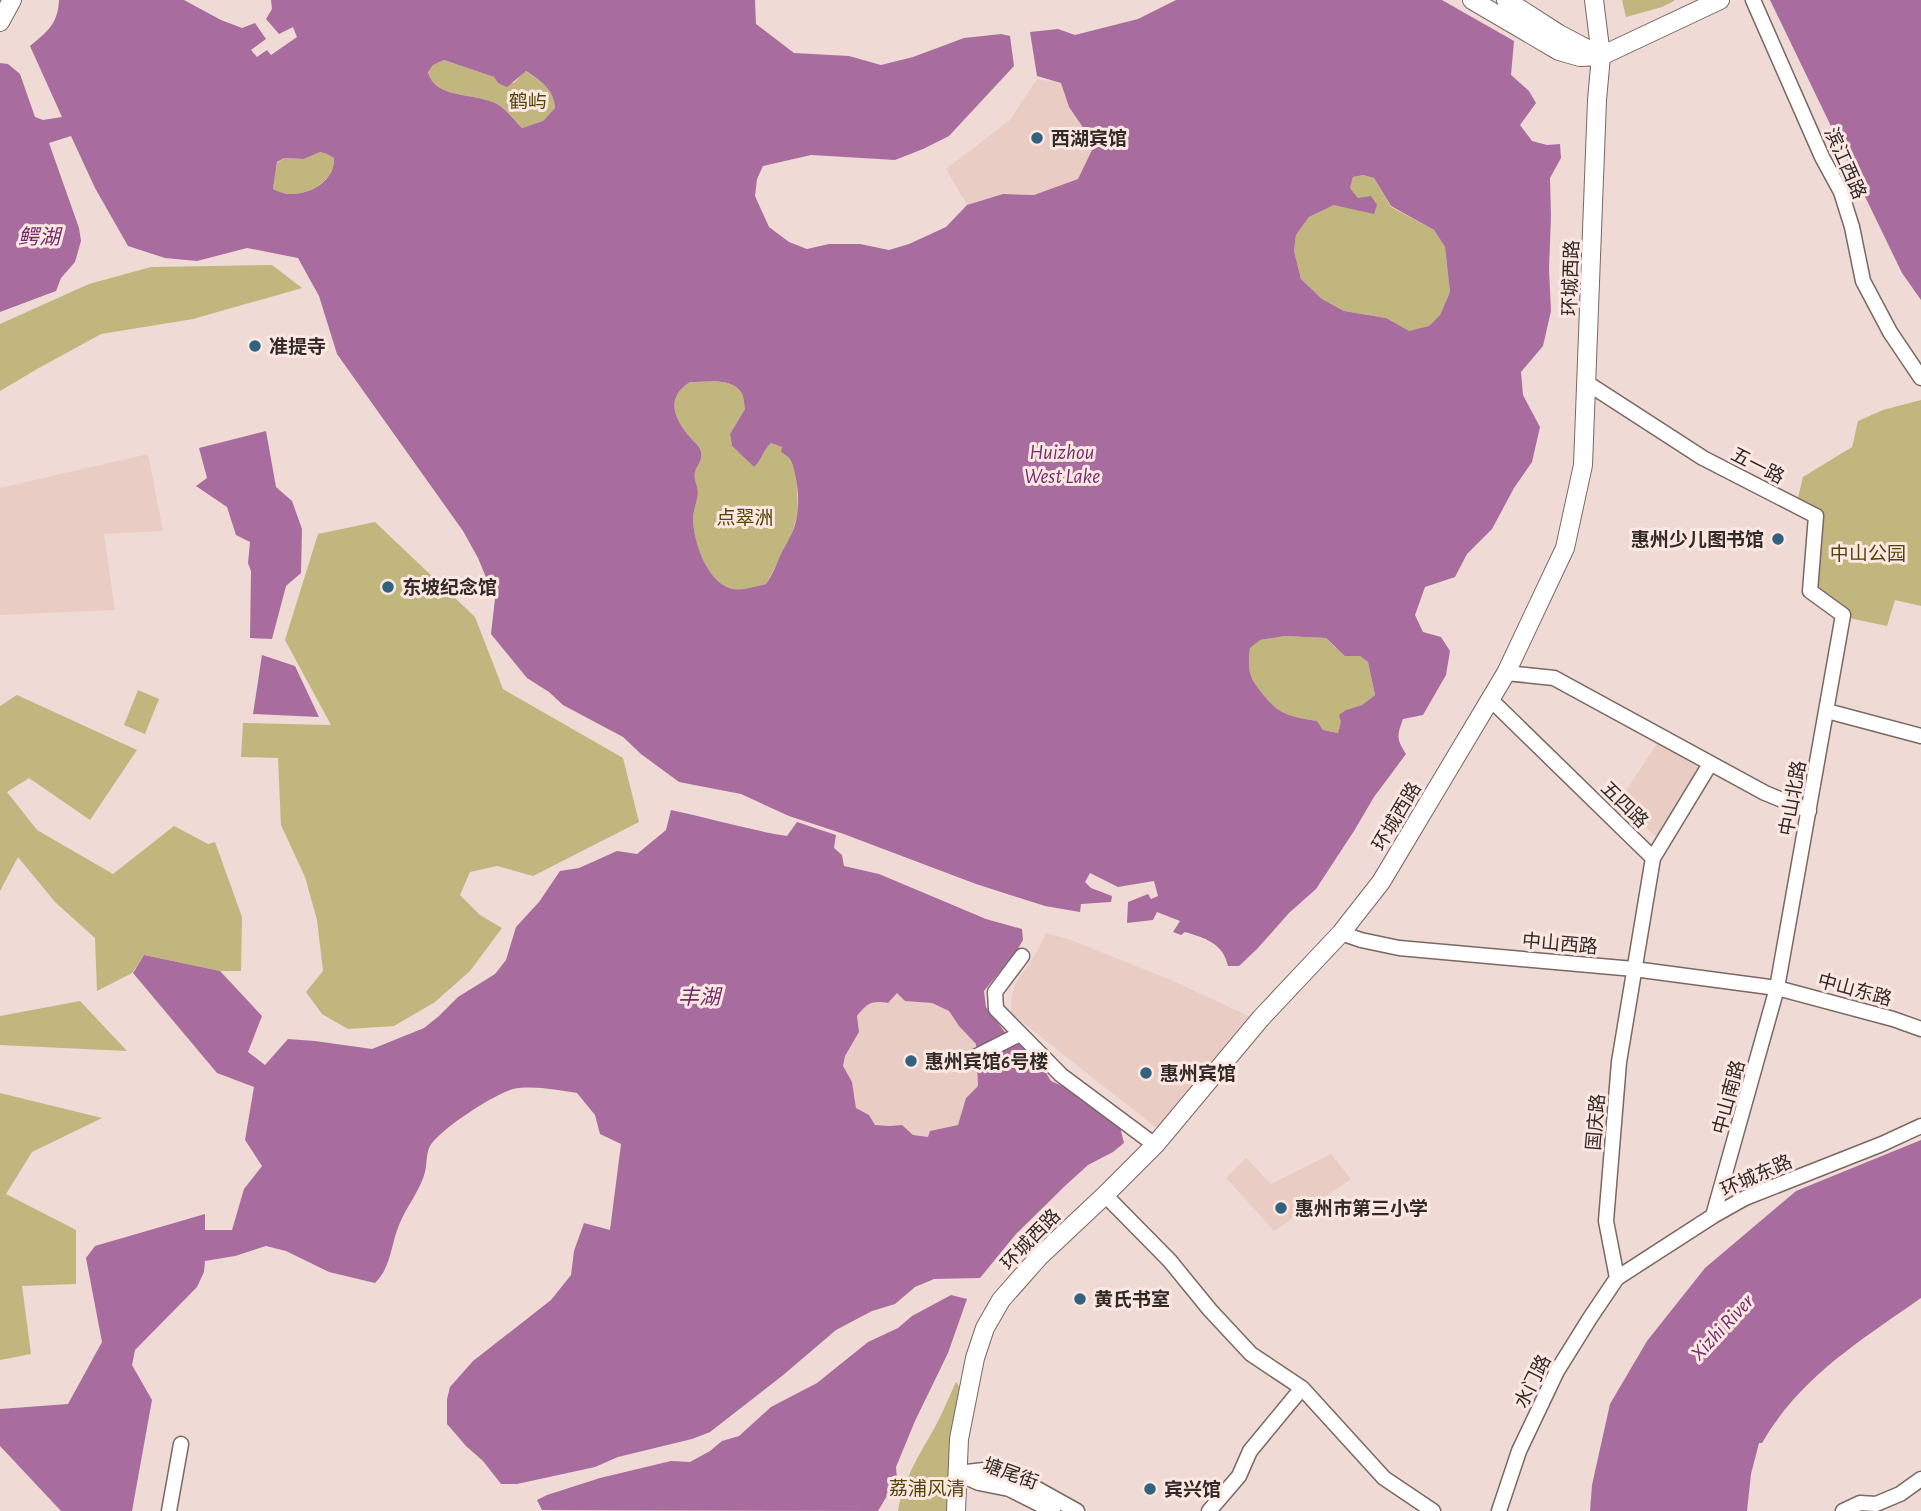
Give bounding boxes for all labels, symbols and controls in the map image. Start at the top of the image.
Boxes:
park label: 鹤屿 [509,91,547,112]
street label: 滨江西路 [1820,124,1871,202]
place label: 西湖宾馆 [1051,128,1127,149]
marker: 西湖宾馆 [1029,130,1045,146]
water label: 鳄湖 [18,226,63,248]
street label: 环城西路 [1560,240,1582,316]
place label: 准提寺 [269,336,326,357]
marker: 准提寺 [247,338,263,354]
water label: Huizhou West Lake [1024,442,1100,487]
street label: 五一路 [1728,444,1787,488]
park label: 点翠洲 [716,508,774,528]
place label: 惠州少儿图书馆 [1631,529,1764,550]
marker: 惠州少儿图书馆 [1770,531,1786,547]
park label: 中山公园 [1830,544,1906,564]
place label: 东坡纪念馆 [402,577,497,598]
marker: 东坡纪念馆 [380,579,396,595]
street label: 中山北路 [1777,759,1809,837]
street label: 五四路 [1597,778,1652,832]
street label: 环城西路 [1369,779,1425,854]
street label: 中山西路 [1521,931,1599,957]
street label: 中山东路 [1815,970,1894,1009]
water label: 丰湖 [678,986,723,1008]
place label: 惠州宾馆6号楼 [925,1051,1048,1072]
marker: 惠州宾馆6号楼 [903,1053,919,1069]
street label: 中山南路 [1709,1058,1748,1137]
place label: 惠州宾馆 [1160,1063,1236,1084]
marker: 惠州宾馆 [1138,1065,1154,1081]
street label: 国庆路 [1584,1093,1608,1151]
street label: 环城东路 [1717,1150,1795,1201]
place label: 惠州市第三小学 [1295,1198,1428,1219]
marker: 惠州市第三小学 [1273,1200,1289,1216]
street label: 环城西路 [997,1205,1064,1274]
place label: 黄氏书室 [1094,1289,1170,1310]
water label: Xizhi River [1686,1290,1758,1365]
marker: 黄氏书室 [1072,1291,1088,1307]
street label: 水门路 [1511,1352,1555,1411]
street label: 塘尾街 [980,1454,1041,1493]
park label: 荔浦风清 [889,1478,965,1499]
place label: 宾兴馆 [1164,1479,1221,1500]
marker: 宾兴馆 [1142,1481,1158,1497]

